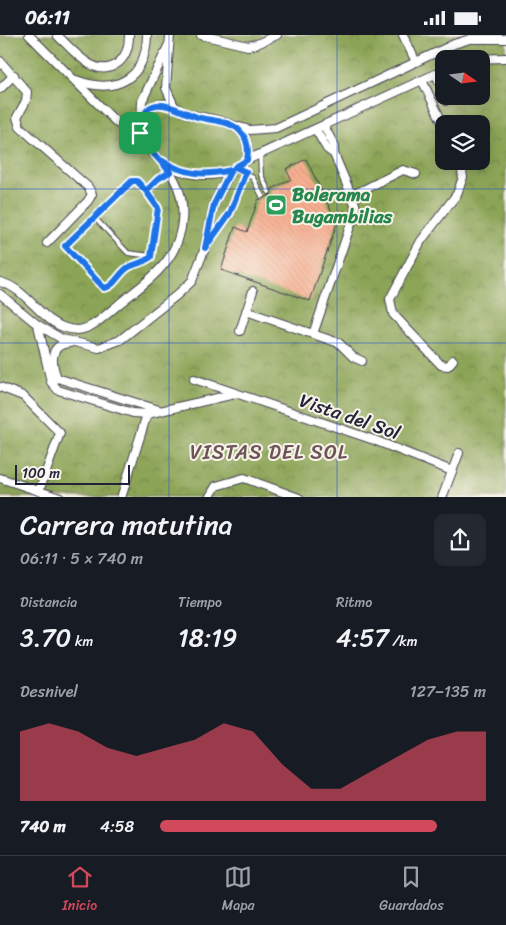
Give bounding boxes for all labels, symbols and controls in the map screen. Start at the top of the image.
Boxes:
text: 06:11 [25,1,70,34]
north arrow [435,50,490,105]
map controls [435,50,490,170]
pin [119,112,161,154]
button: layers [435,115,490,170]
icon: arrive [126,119,154,147]
place label: Bolerama Bugambilias [292,178,393,233]
sports icon: Bolerama Bugambilias [264,193,288,217]
street label: Vista del Sol [295,384,405,449]
district label: VISTAS DEL SOL [190,435,348,470]
text: 100 m [22,461,60,486]
scale bar [15,463,130,486]
text: Carrera matutina [20,500,233,549]
button: share [434,514,486,566]
text: 06:11 · 5 × 740 m [20,544,143,573]
text: Distancia [20,590,77,615]
text: Tiempo [178,590,222,615]
text: Ritmo [336,590,372,615]
text: 3.70 [20,615,71,660]
text: 18:19 [178,615,237,660]
text: 4:57 [336,615,389,660]
text: km [71,629,93,654]
text: /km [389,629,418,654]
text: Desnivel [20,677,78,706]
text: 127–135 m [410,677,486,706]
text: 740 m [20,812,66,841]
text: 4:58 [100,812,134,841]
tab: Inicio [62,863,97,918]
tab: Mapa [222,863,255,918]
tab: Guardados [379,863,444,918]

